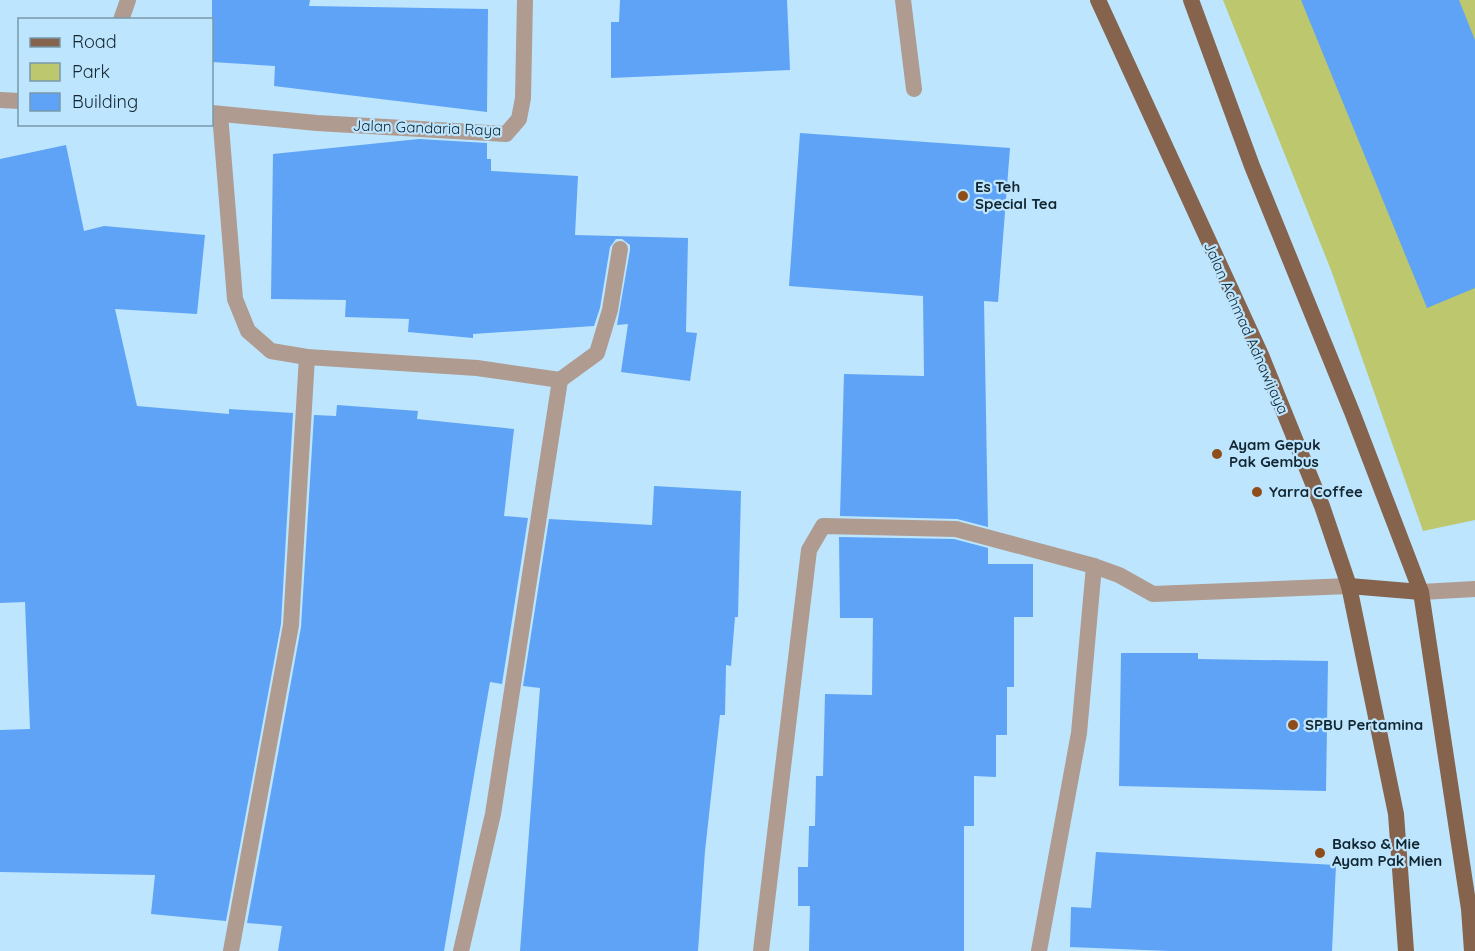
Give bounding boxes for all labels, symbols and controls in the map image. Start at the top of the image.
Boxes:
legend [18,18,213,126]
text: Road [72,30,117,53]
text: Park [72,60,110,83]
text: Building [72,90,138,113]
street label: Jalan Gandaria Raya [352,115,502,140]
place label: Es Teh Special Tea [975,177,1057,213]
marker: Es Teh Special Tea [956,189,970,203]
street label: Jalan Achmad Adnawijaya [1200,239,1293,417]
place label: Ayam Gepuk Pak Gembus [1229,435,1321,471]
marker: Ayam Gepuk Pak Gembus [1210,447,1224,461]
place label: Yarra Coffee [1269,482,1363,501]
marker: Yarra Coffee [1250,485,1264,499]
place label: SPBU Pertamina [1305,715,1423,734]
marker: SPBU Pertamina [1286,718,1300,732]
place label: Bakso & Mie Ayam Pak Mien [1332,834,1442,870]
marker: Bakso & Mie Ayam Pak Mien [1313,846,1327,860]

